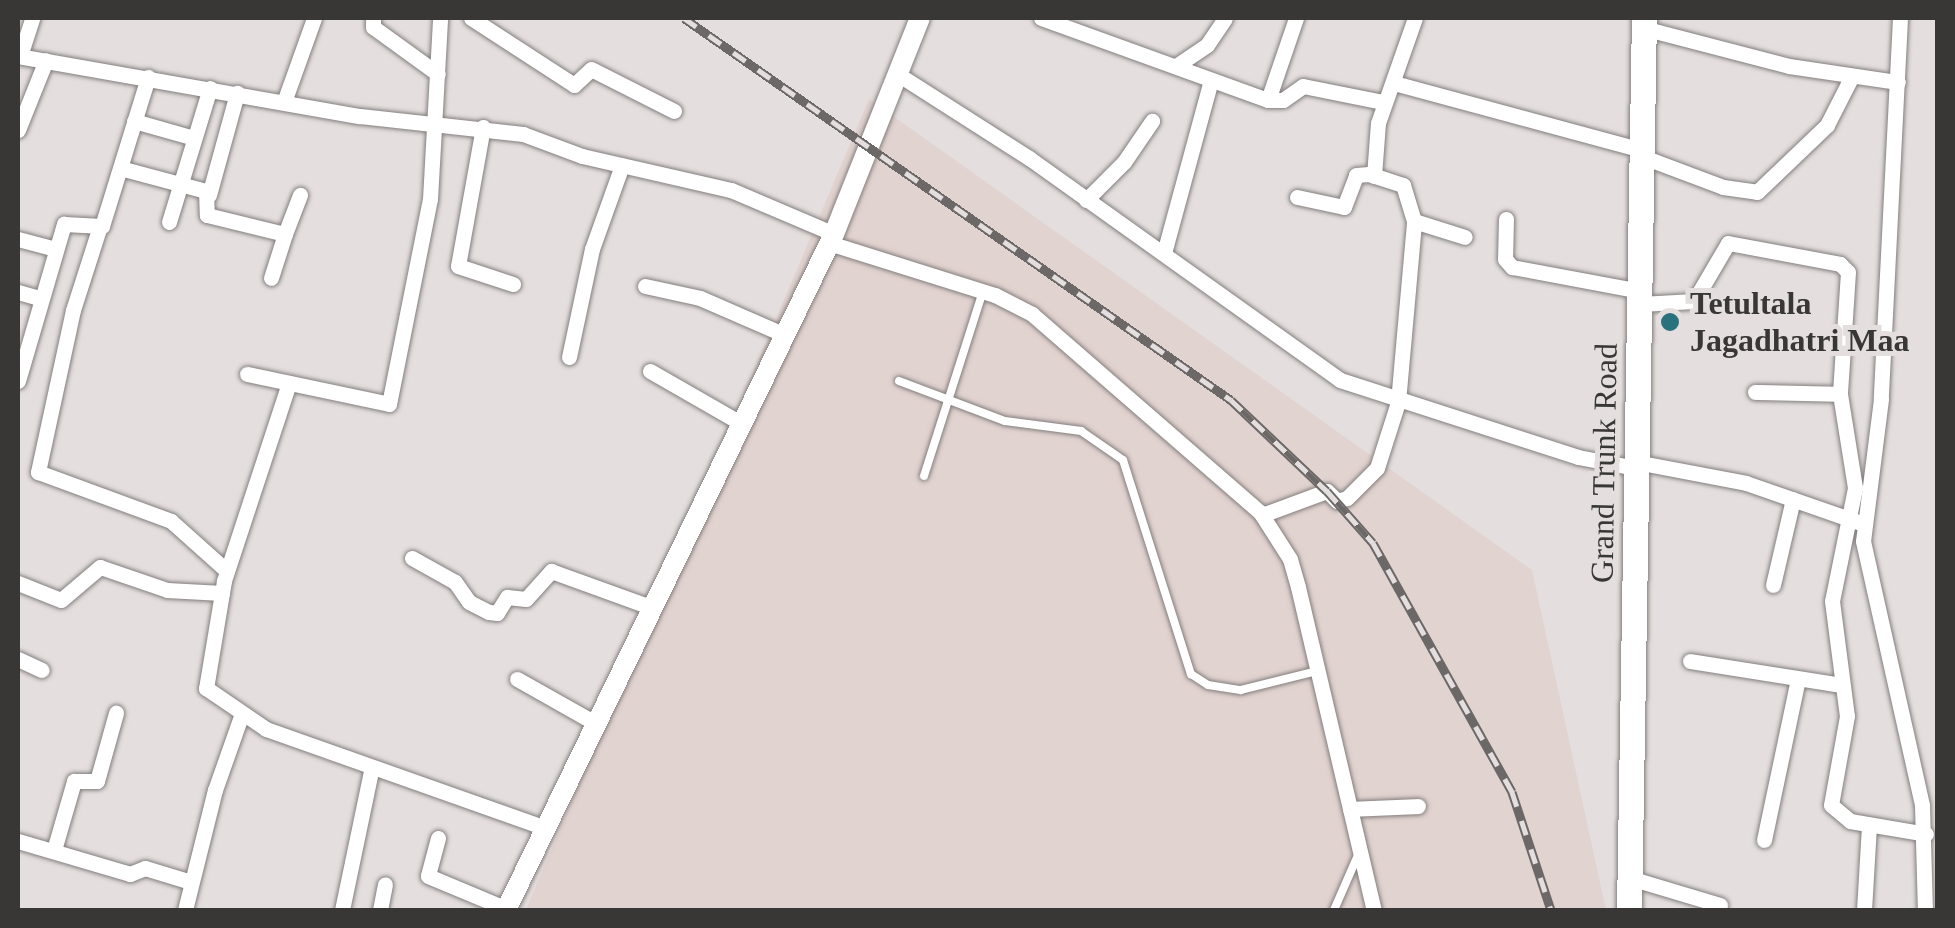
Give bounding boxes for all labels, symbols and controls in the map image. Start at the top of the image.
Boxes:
place label: Tetultala Jagadhatri Maa [1690,285,1910,360]
marker: Tetultala Jagadhatri Maa [1659,311,1681,333]
street label: Grand Trunk Road [1583,342,1625,584]

